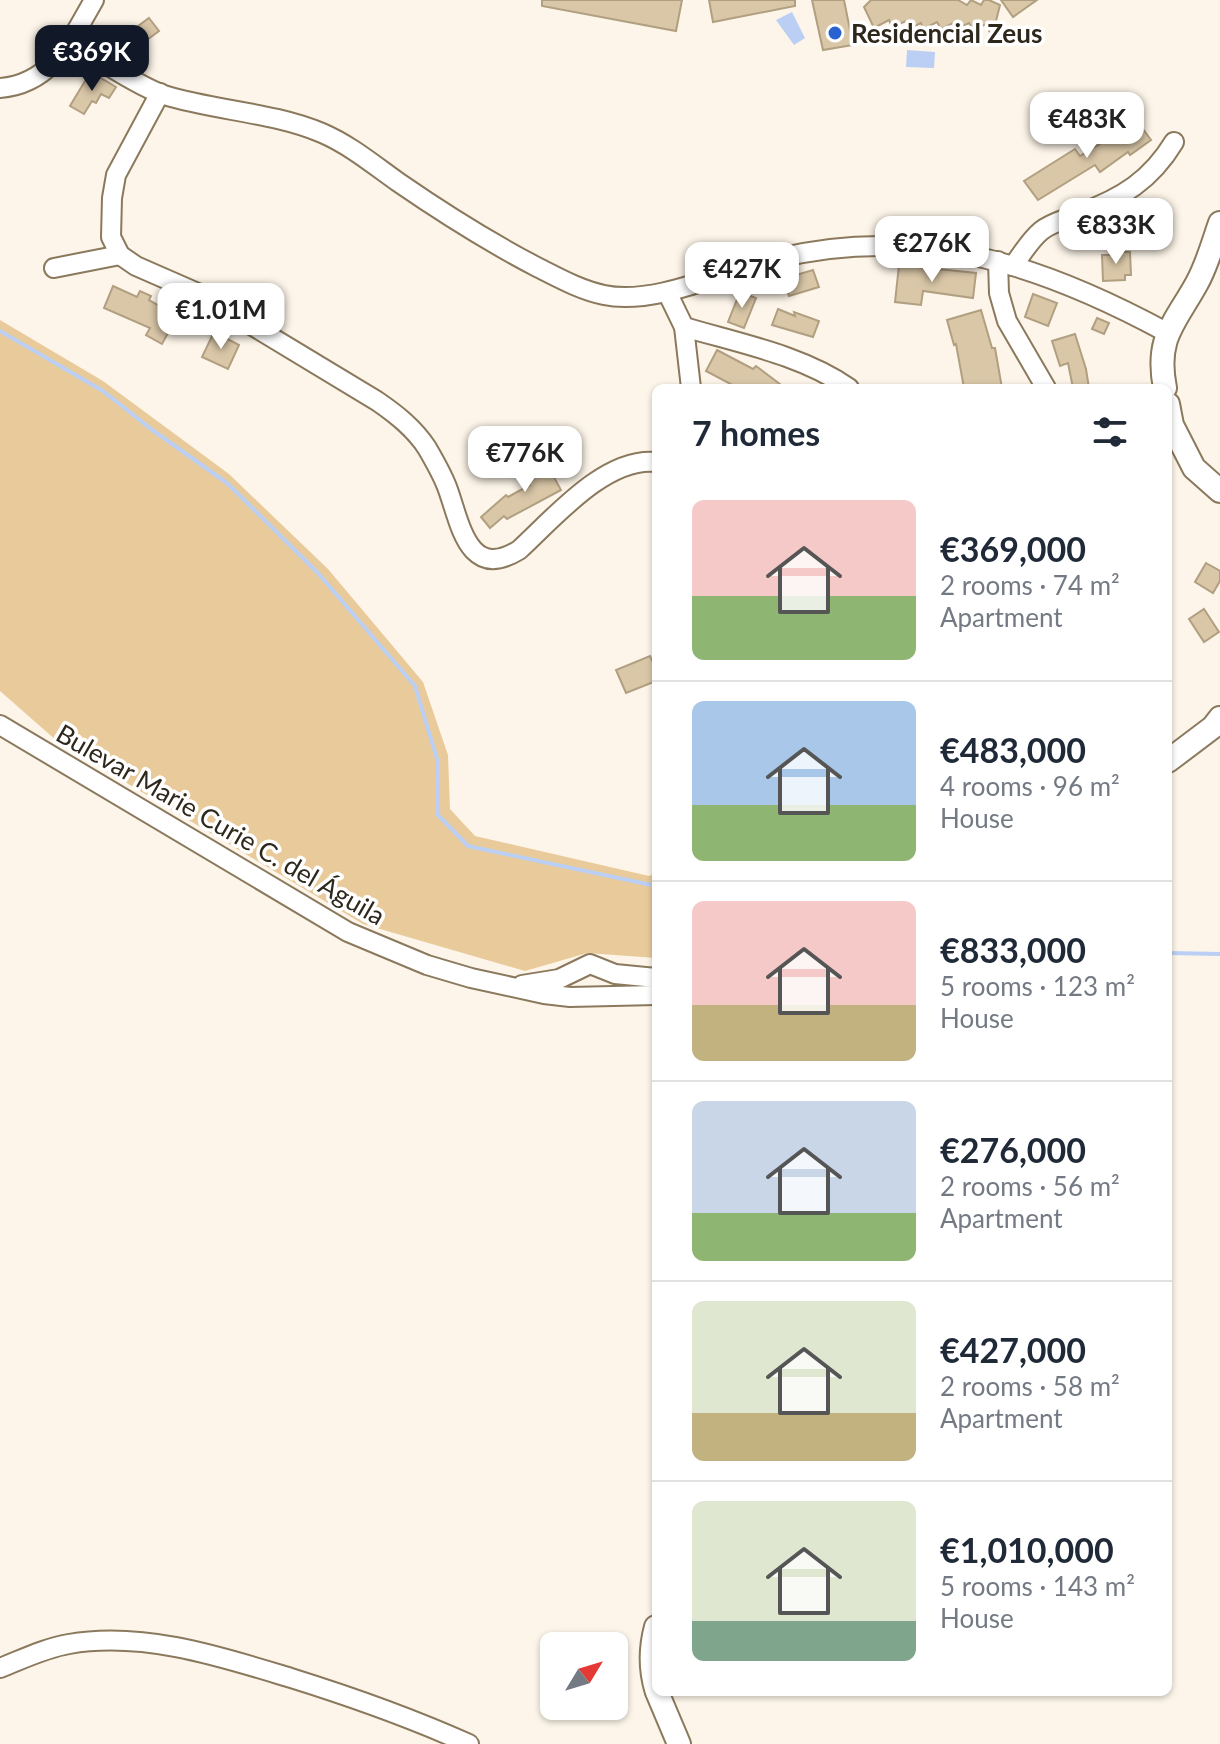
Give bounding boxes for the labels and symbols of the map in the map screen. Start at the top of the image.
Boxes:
place label: Residencial Zeus [851,17,1042,49]
marker: Residencial Zeus [826,24,844,42]
pin: €369K [36,25,148,93]
pin: €483K [1031,92,1143,160]
pin: €833K [1060,198,1172,266]
pin: €276K [876,216,988,284]
pin: €427K [686,242,798,310]
pin: €1.01M [156,283,286,351]
pin: €776K [469,426,581,494]
street label: Bulevar Marie Curie C. del Águila [51,717,391,931]
north arrow [540,1632,628,1720]

